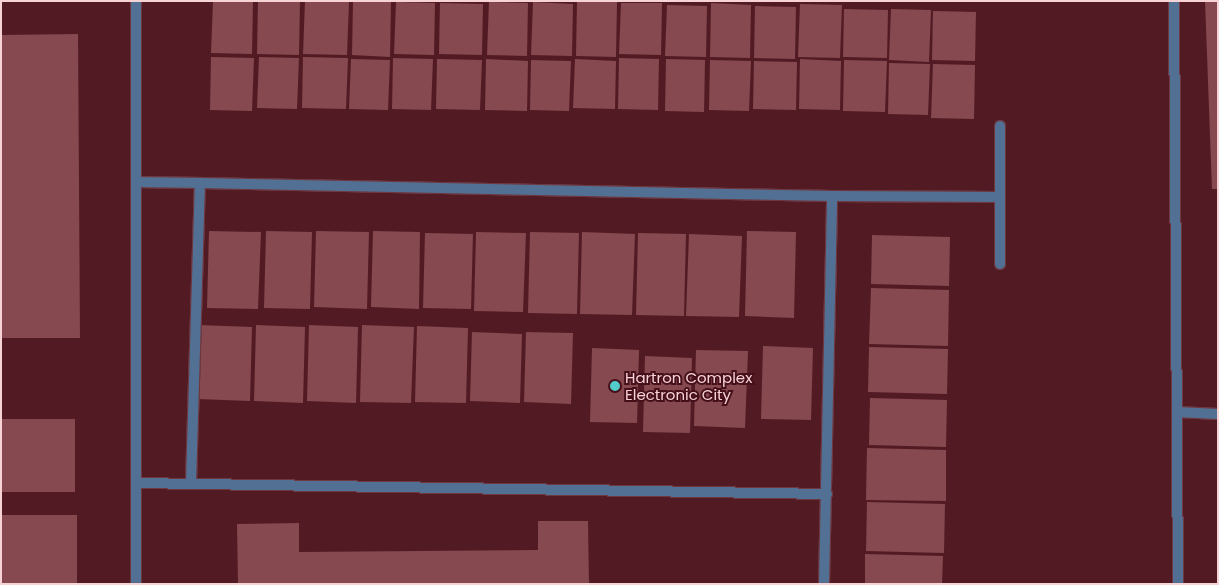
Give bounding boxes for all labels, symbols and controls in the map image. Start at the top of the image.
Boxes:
place label: Hartron Complex Electronic City [625,368,752,403]
marker: Hartron Complex Electronic City [609,380,621,392]

